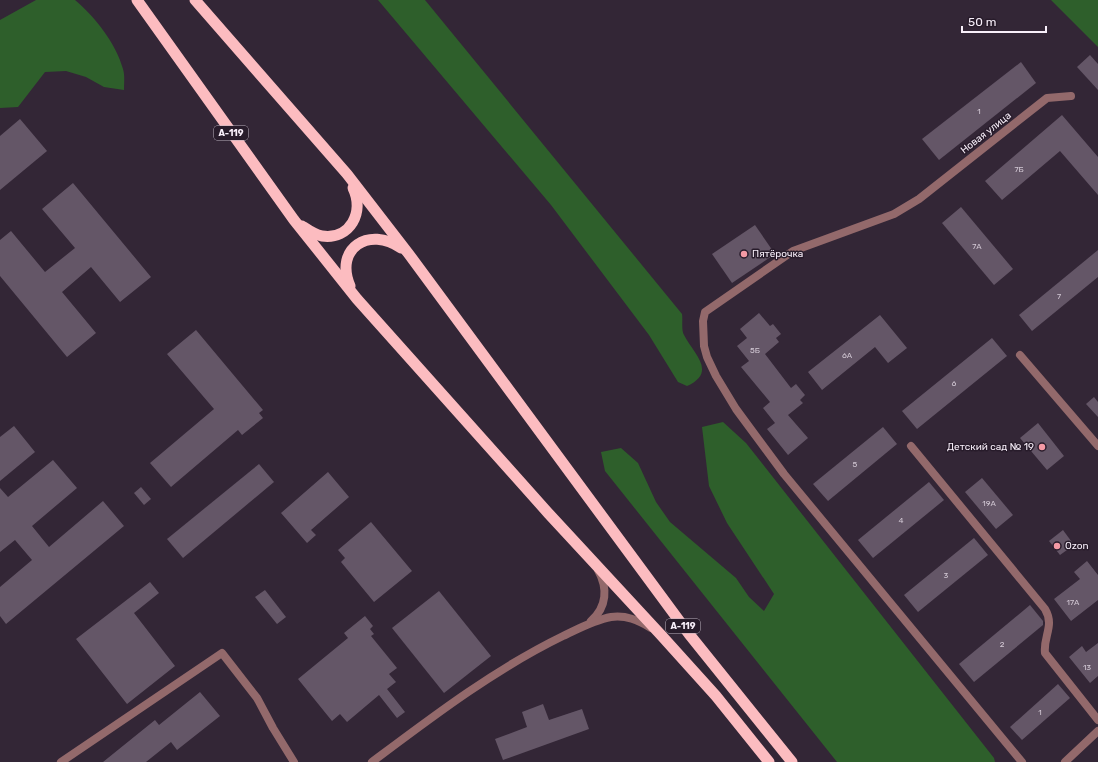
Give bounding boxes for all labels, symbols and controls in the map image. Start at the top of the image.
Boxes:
scale bar [962,8,1046,34]
text: 50 m [968,15,996,29]
house number: 1 [977,107,981,116]
street label: Новая улица [958,110,1014,156]
road number: А-119 [214,126,248,140]
house number: 7Б [1014,165,1024,174]
house number: 7А [972,242,982,251]
place label: Пятёрочка [752,248,803,260]
marker: Пятёрочка [739,249,749,259]
house number: 7 [1057,292,1061,301]
house number: 5Б [750,346,760,355]
house number: 6А [842,351,853,360]
house number: 6 [952,379,957,388]
place label: Детский сад № 19 [947,441,1034,453]
marker: Детский сад № 19 [1037,442,1047,452]
house number: 5 [853,460,858,469]
house number: 19А [982,499,996,508]
house number: 4 [899,516,904,525]
place label: Ozon [1065,540,1089,552]
marker: Ozon [1052,541,1062,551]
house number: 3 [944,571,949,580]
house number: 17А [1067,598,1080,607]
road number: А-119 [666,619,700,633]
house number: 2 [1000,640,1005,649]
house number: 13 [1083,663,1091,672]
house number: 1 [1038,708,1042,717]

